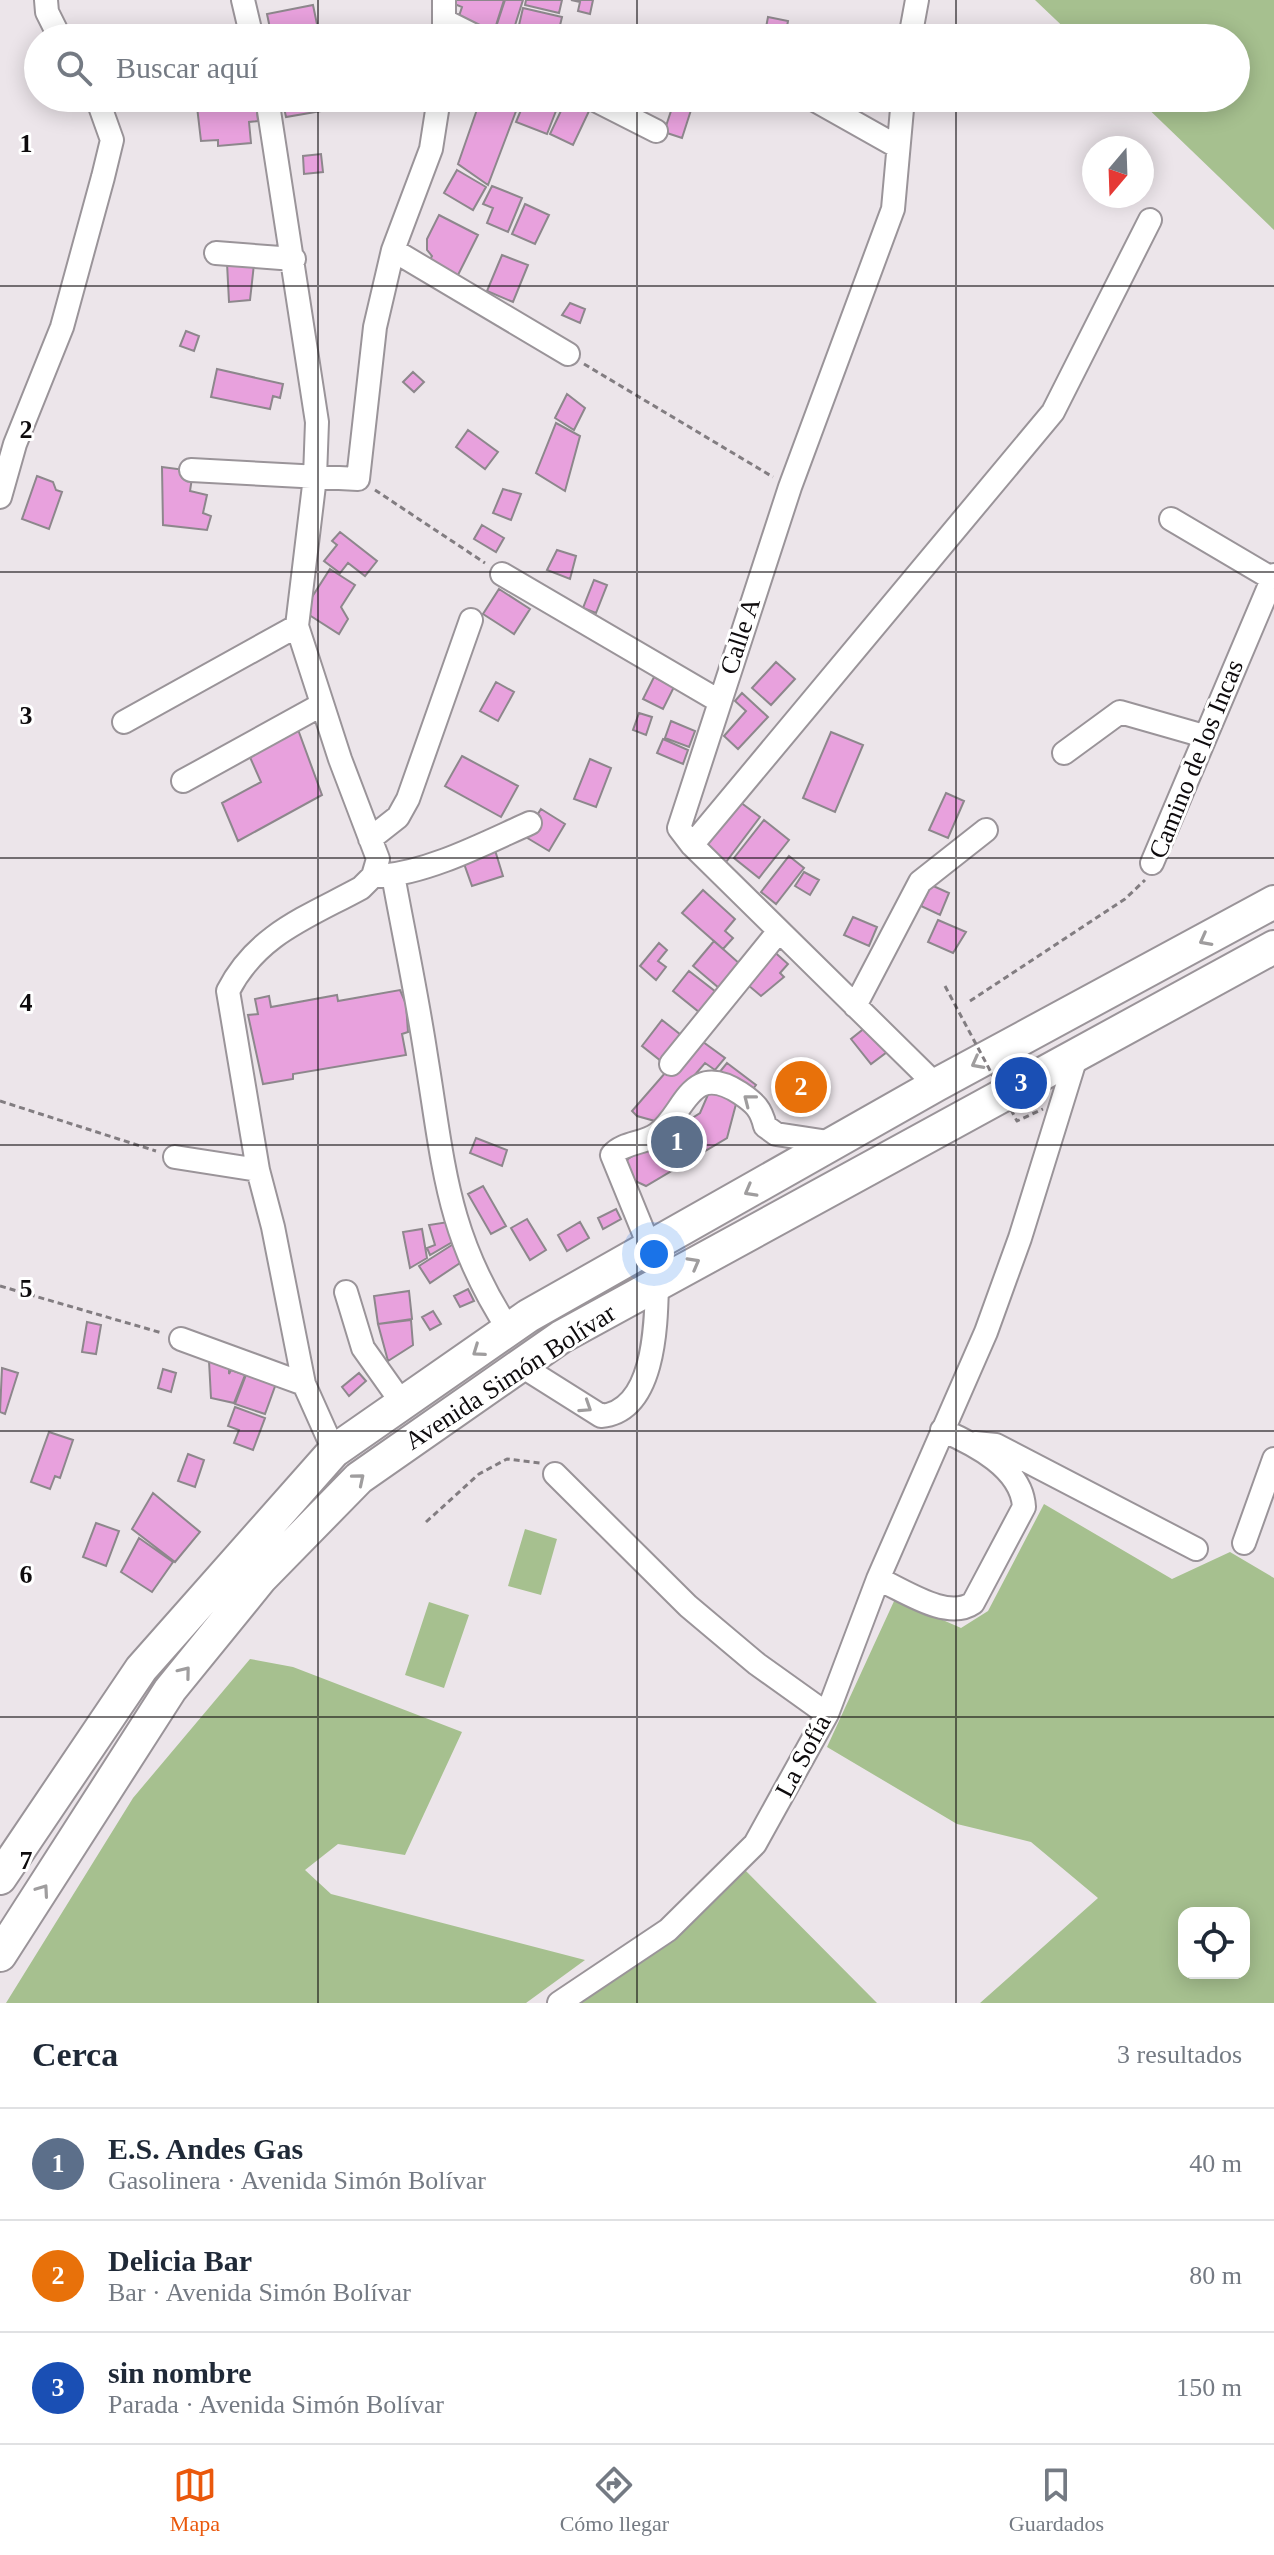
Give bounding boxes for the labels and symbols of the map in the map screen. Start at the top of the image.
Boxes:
text: 1 [20,129,33,158]
north arrow [1082,136,1154,208]
text: 2 [20,415,33,444]
street label: Calle A [714,594,766,678]
street label: Camino de los Incas [1143,655,1249,863]
text: 3 [20,701,33,730]
one-way arrow [1199,930,1214,945]
text: 4 [20,988,33,1017]
pin: 3 [995,1053,1047,1113]
one-way arrow [971,1054,985,1069]
pin: 2 [775,1057,827,1117]
one-way arrow [743,1096,758,1110]
pin: 1 [651,1112,703,1172]
one-way arrow [744,1181,759,1197]
your location [634,1234,674,1274]
one-way arrow [686,1258,701,1273]
text: 5 [20,1274,33,1303]
street label: Avenida Simón Bolívar [399,1298,621,1456]
one-way arrow [473,1341,487,1356]
one-way arrow [578,1397,592,1412]
one-way arrow [349,1475,364,1489]
text: 6 [20,1560,33,1589]
one-way arrow [175,1666,189,1681]
street label: La Sofía [769,1710,837,1802]
text: 7 [20,1846,33,1875]
one-way arrow [33,1884,48,1898]

